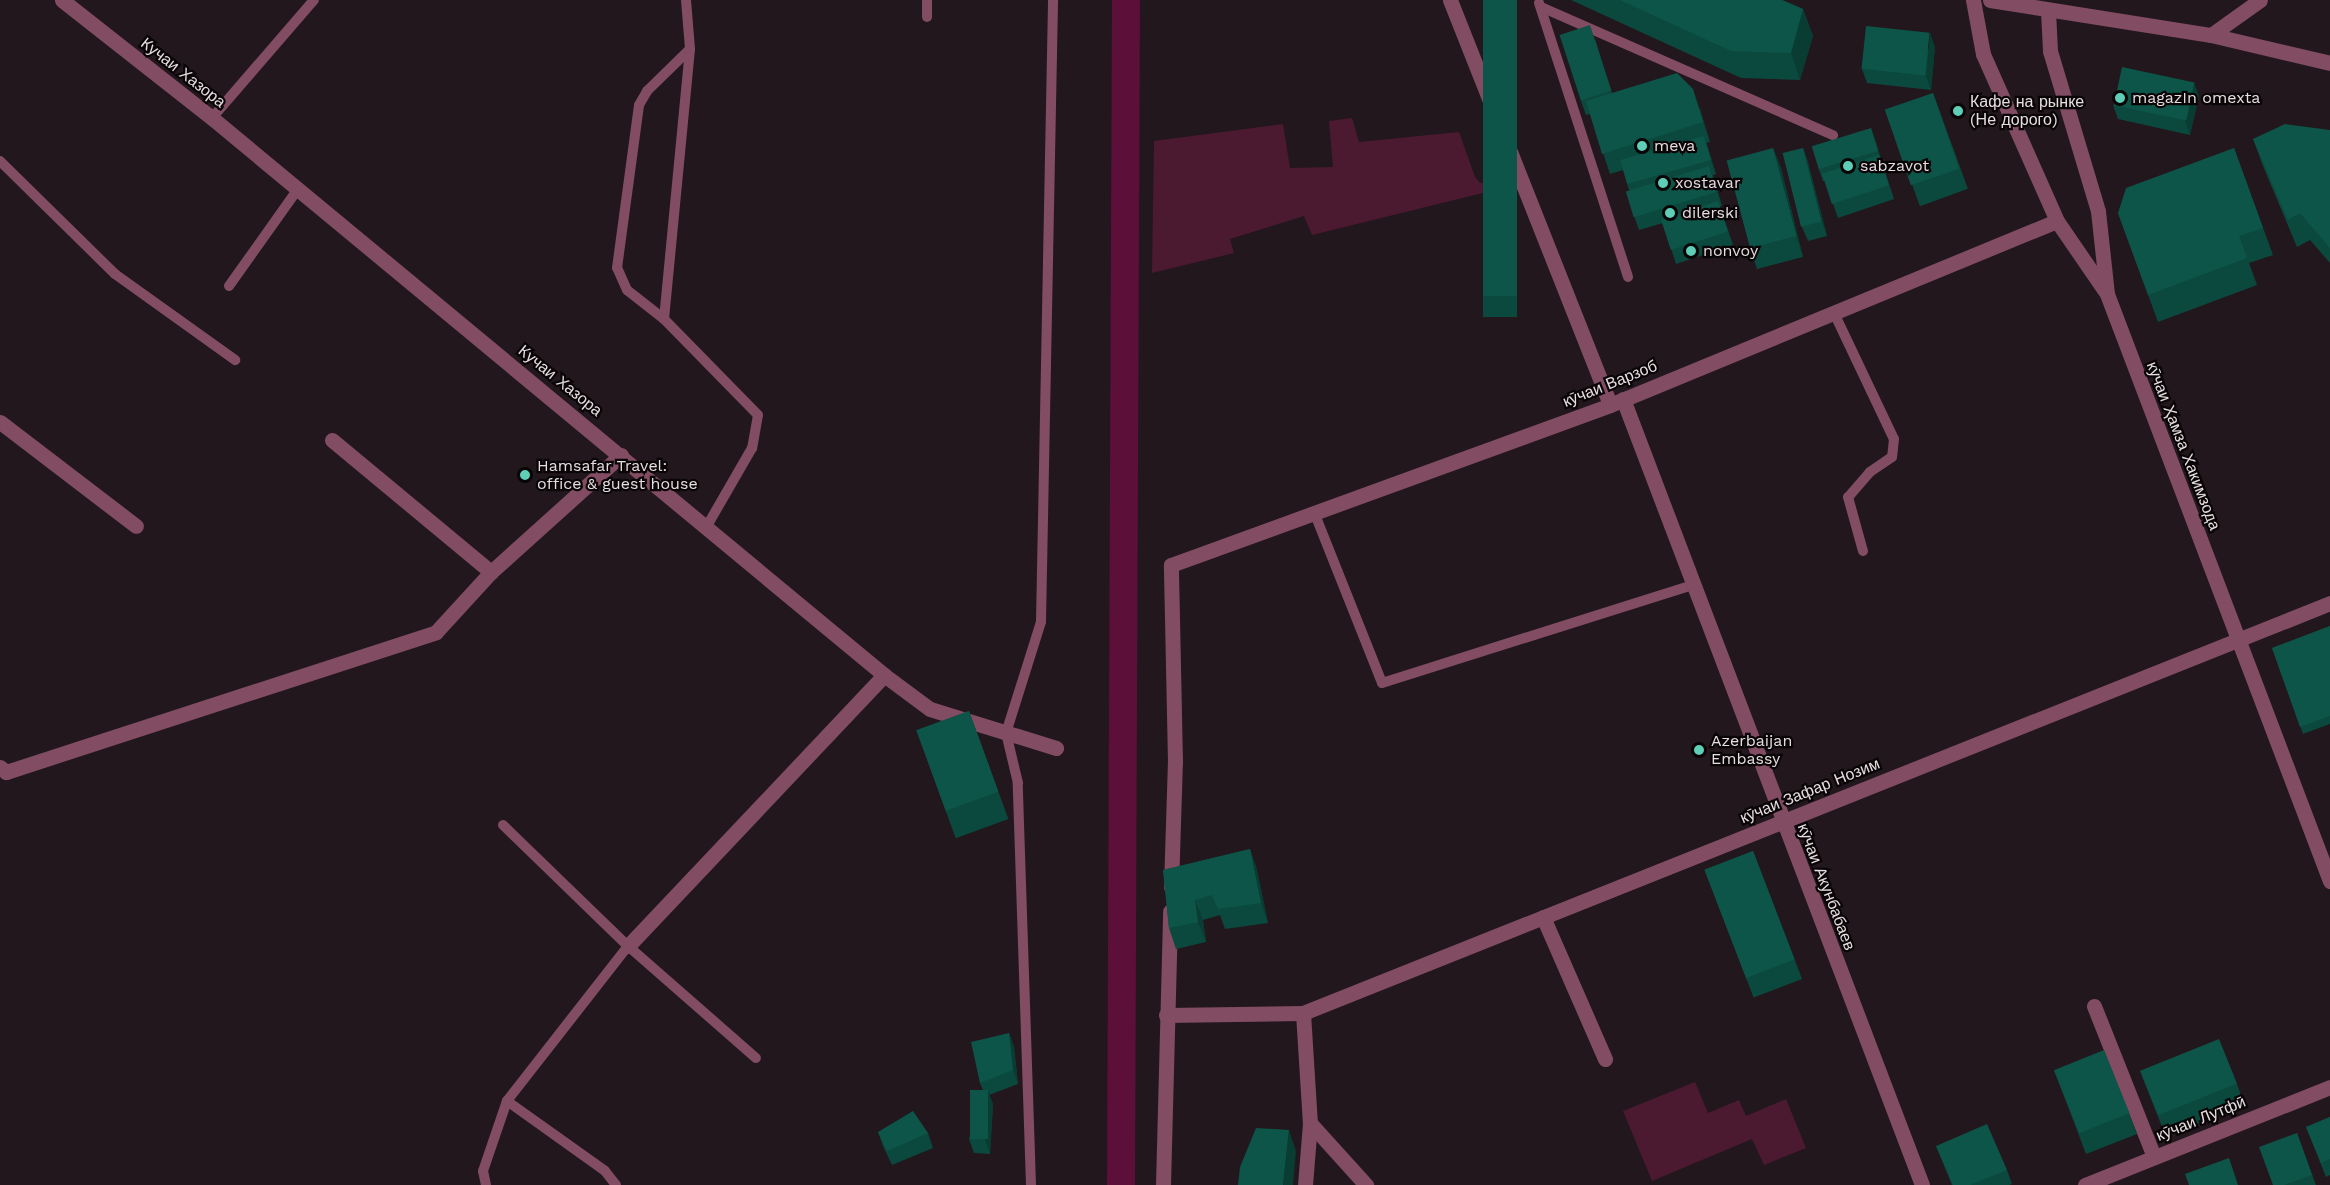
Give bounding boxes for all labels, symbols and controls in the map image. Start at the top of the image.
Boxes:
street label: Кучаи Хазора [137,34,229,112]
place label: magazIn omexta [2132,88,2260,108]
marker: magazIn omexta [2113,91,2127,105]
place label: Кафе на рынке (Не дорого) [1970,92,2084,130]
marker: Кафе на рынке (Не дорого) [1951,104,1965,118]
place label: meva [1654,136,1695,156]
marker: meva [1635,139,1649,153]
place label: sabzavot [1860,156,1929,176]
marker: sabzavot [1841,159,1855,173]
place label: xostavar [1675,173,1740,193]
marker: xostavar [1656,176,1670,190]
place label: dilerski [1682,203,1738,223]
marker: dilerski [1663,206,1677,220]
place label: nonvoy [1703,241,1758,261]
marker: nonvoy [1684,244,1698,258]
street label: Кучаи Хазора [514,341,606,421]
street label: кӯчаи Варзоб [1560,356,1660,412]
street label: кӯчаи Ҳамза Хакимзода [2142,359,2224,533]
place label: Hamsafar Travel: office & guest house [537,456,698,494]
marker: Hamsafar Travel: office & guest house [518,468,532,482]
place label: Azerbaijan Embassy [1711,731,1792,769]
marker: Azerbaijan Embassy [1692,743,1706,757]
street label: кӯчаи Зафар Нозим [1737,754,1883,828]
street label: кӯчаи Акунбабаев [1793,821,1859,953]
street label: кӯчаи Лутфӣ [2153,1092,2249,1146]

